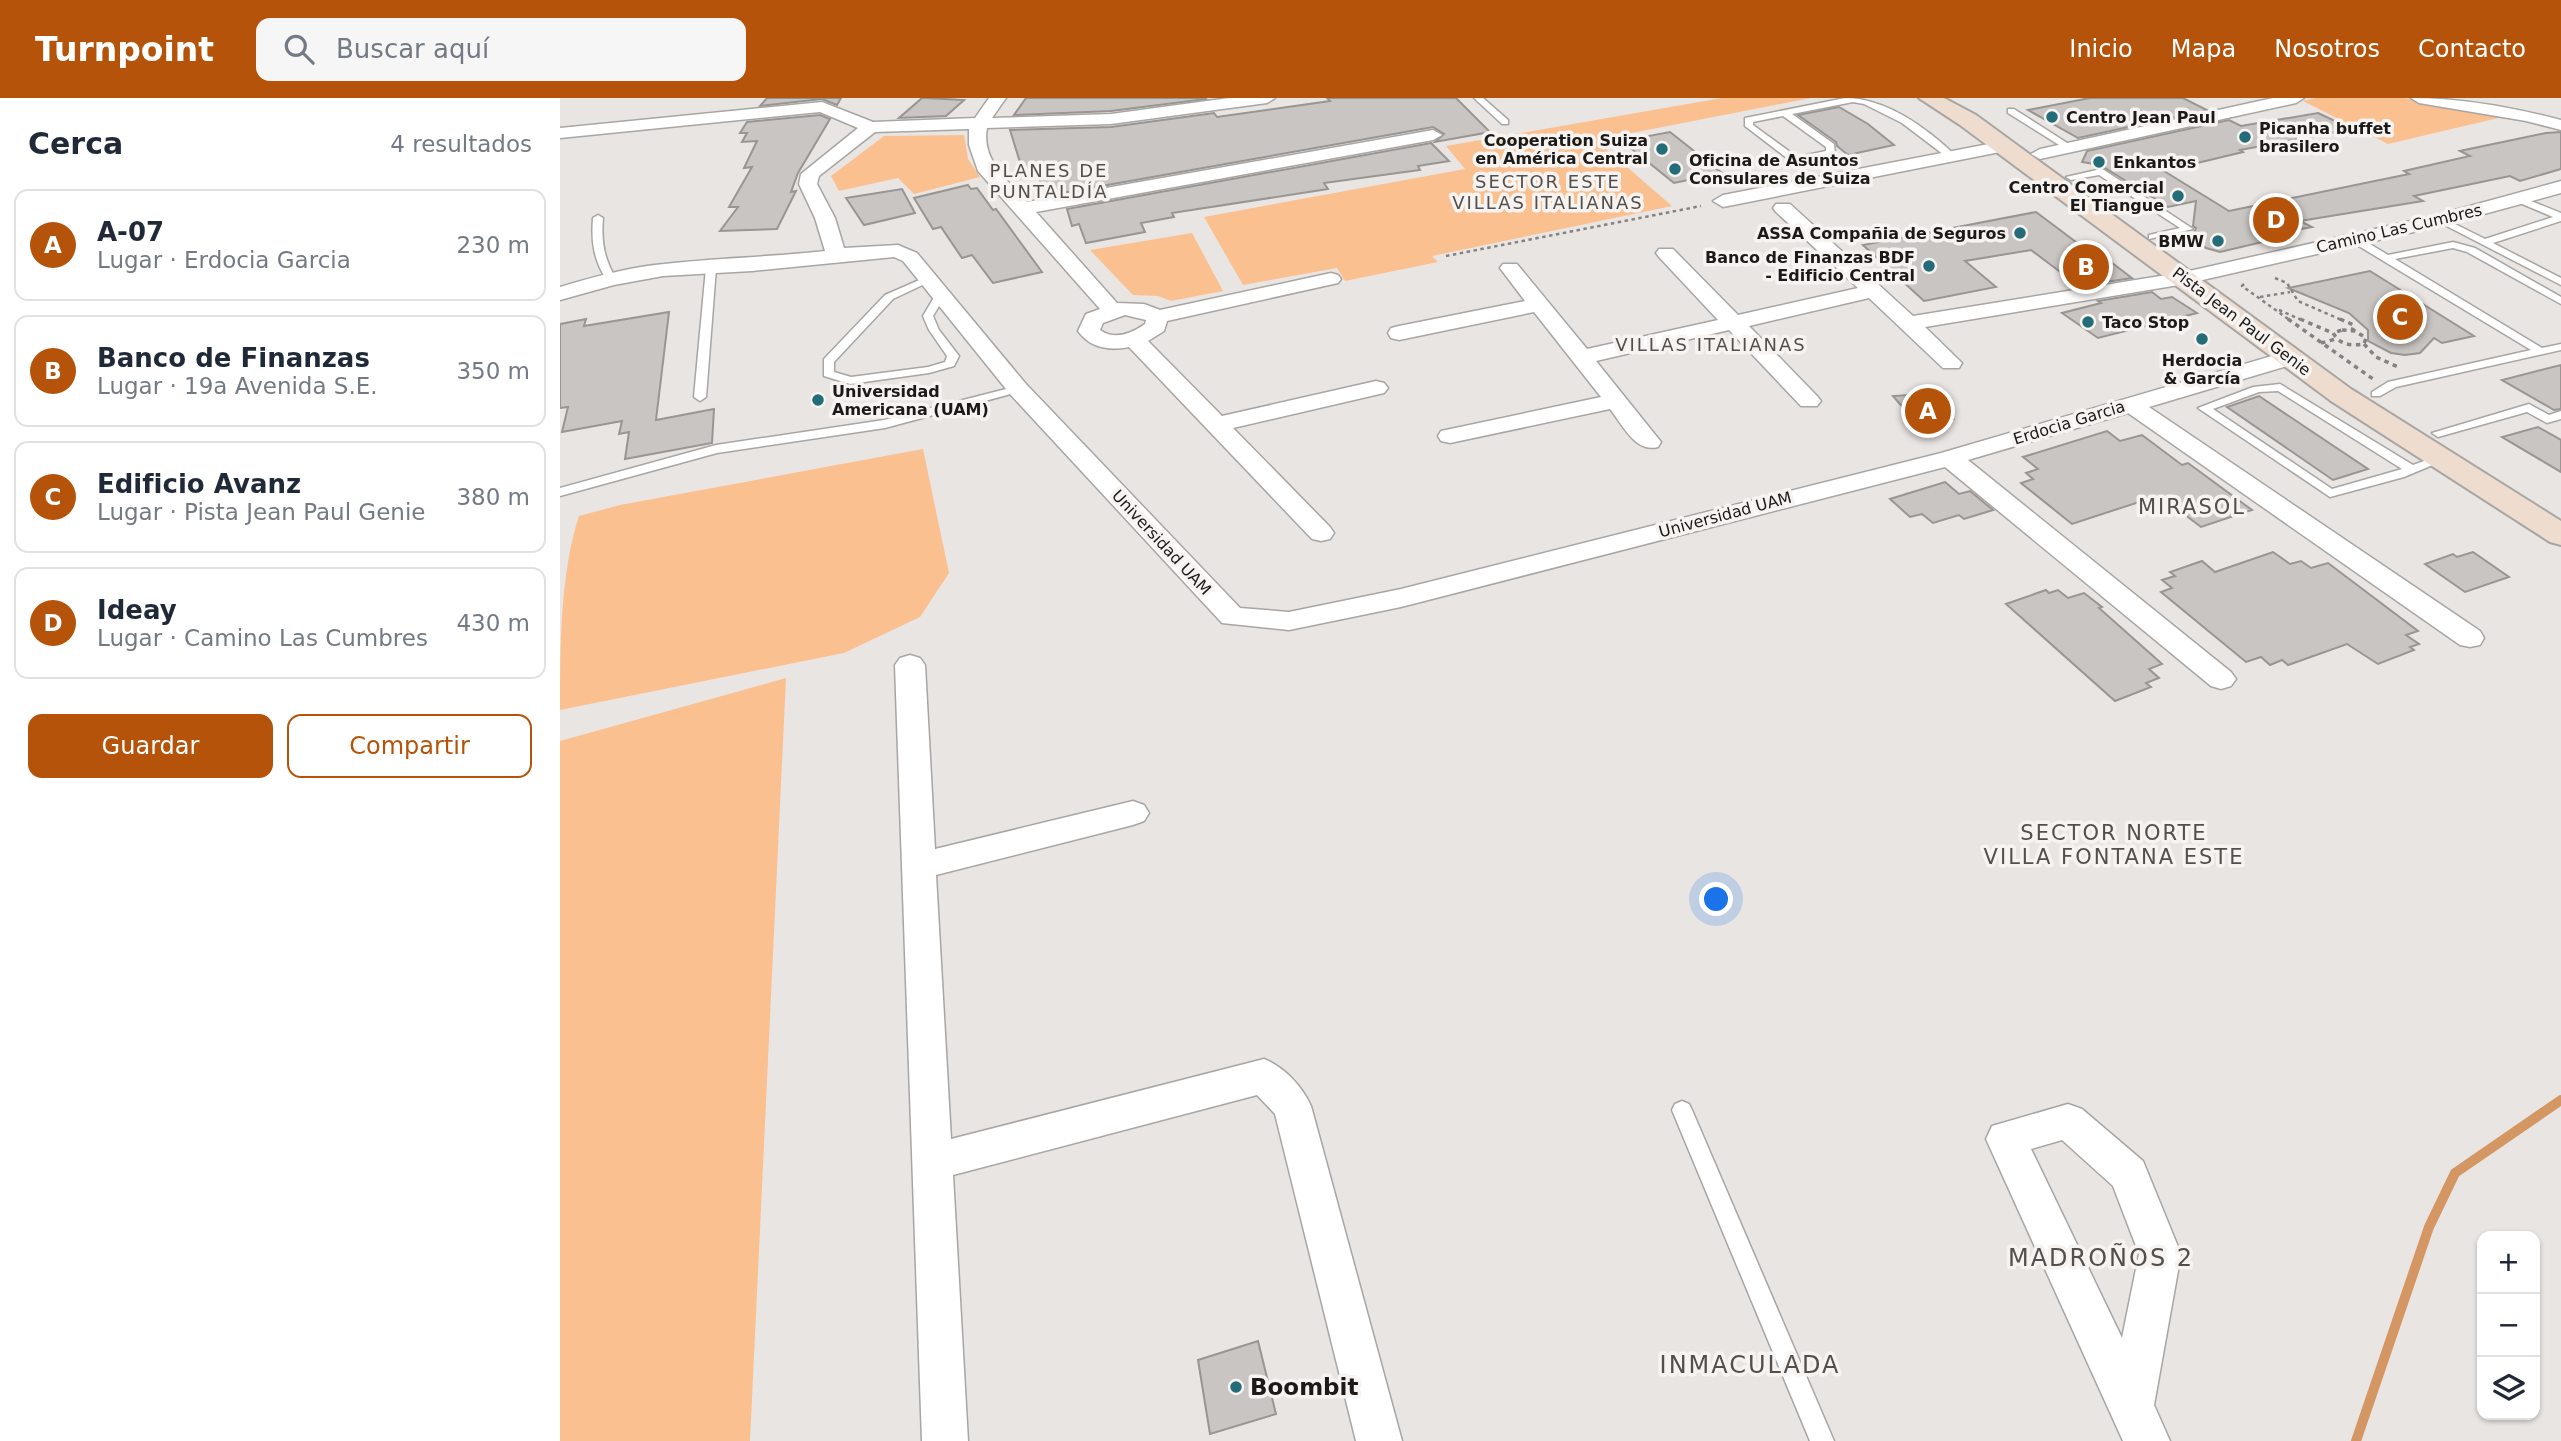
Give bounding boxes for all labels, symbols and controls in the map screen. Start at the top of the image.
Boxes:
search box [256,18,746,81]
text: Turnpoint [35,30,214,69]
icon: search [280,30,318,68]
text: Buscar aquí [336,34,489,64]
text: Inicio [2069,35,2133,63]
text: Mapa [2171,35,2236,63]
text: Nosotros [2274,35,2380,63]
text: Contacto [2418,35,2526,63]
place label: Centro Jean Paul [2066,108,2216,127]
marker: Centro Jean Paul [2044,109,2060,125]
place label: Picanha buffet brasilero [2259,119,2391,156]
text: Cerca [28,126,123,161]
marker: Picanha buffet brasilero [2237,129,2253,145]
text: 4 resultados [390,131,532,157]
place label: Cooperation Suiza en América Central [1475,131,1648,168]
marker: Cooperation Suiza en América Central [1654,141,1670,157]
place label: Oficina de Asuntos Consulares de Suiza [1689,151,1871,188]
place label: Enkantos [2113,153,2196,172]
marker: Enkantos [2091,154,2107,170]
district label: PLANES DE PUNTALDÍA [990,160,1108,202]
marker: Oficina de Asuntos Consulares de Suiza [1667,161,1683,177]
district label: SECTOR ESTE VILLAS ITALIANAS [1452,171,1644,213]
place label: Centro Comercial El Tiangue [2009,178,2164,215]
marker: Centro Comercial El Tiangue [2170,188,2186,204]
pin: D [2253,194,2299,246]
street label: Camino Las Cumbres [2314,200,2484,257]
text: A-07 [97,217,164,247]
place label: ASSA Compañia de Seguros [1757,224,2006,243]
marker: ASSA Compañia de Seguros [2012,225,2028,241]
text: A [44,232,62,258]
text: 230 m [456,232,530,258]
place label: BMW [2158,232,2204,251]
marker: BMW [2210,233,2226,249]
pin: B [2063,241,2109,293]
text: Lugar · Erdocia Garcia [97,247,351,273]
place label: Banco de Finanzas BDF - Edificio Central [1705,248,1915,285]
marker: Banco de Finanzas BDF - Edificio Central [1921,258,1937,274]
street label: Pista Jean Paul Genie [2169,263,2314,380]
pin: C [2377,291,2423,343]
place label: Taco Stop [2102,313,2189,332]
marker: Taco Stop [2080,314,2096,330]
marker: Herdocia & García [2194,331,2210,347]
district label: VILLAS ITALIANAS [1615,334,1807,355]
text: Banco de Finanzas [97,343,370,373]
place label: Herdocia & García [2162,351,2242,388]
text: B [44,358,62,384]
text: 350 m [456,358,530,384]
text: Lugar · 19a Avenida S.E. [97,373,378,399]
place label: Universidad Americana (UAM) [832,382,989,419]
pin: A [1905,385,1951,437]
marker: Universidad Americana (UAM) [810,392,826,408]
street label: Erdocia Garcia [2011,396,2127,449]
text: Edificio Avanz [97,469,301,499]
text: C [45,484,61,510]
text: 380 m [456,484,530,510]
street label: Universidad UAM [1108,486,1215,599]
street label: Universidad UAM [1657,488,1794,541]
district label: MIRASOL [2138,495,2246,519]
text: Lugar · Pista Jean Paul Genie [97,499,425,525]
text: Ideay [97,595,177,625]
text: D [43,610,63,636]
text: 430 m [456,610,530,636]
text: Lugar · Camino Las Cumbres [97,625,428,651]
button: Guardar [28,714,273,778]
button: Compartir [287,714,532,778]
district label: SECTOR NORTE VILLA FONTANA ESTE [1984,821,2244,869]
your location [1699,882,1733,916]
map controls [2477,1231,2540,1420]
button: + [2477,1231,2540,1294]
district label: MADROÑOS 2 [2008,1242,2194,1272]
button: − [2477,1294,2540,1357]
district label: INMACULADA [1660,1351,1840,1379]
button: layers [2477,1357,2540,1420]
place label: Boombit [1250,1374,1358,1400]
marker: Boombit [1228,1379,1244,1395]

